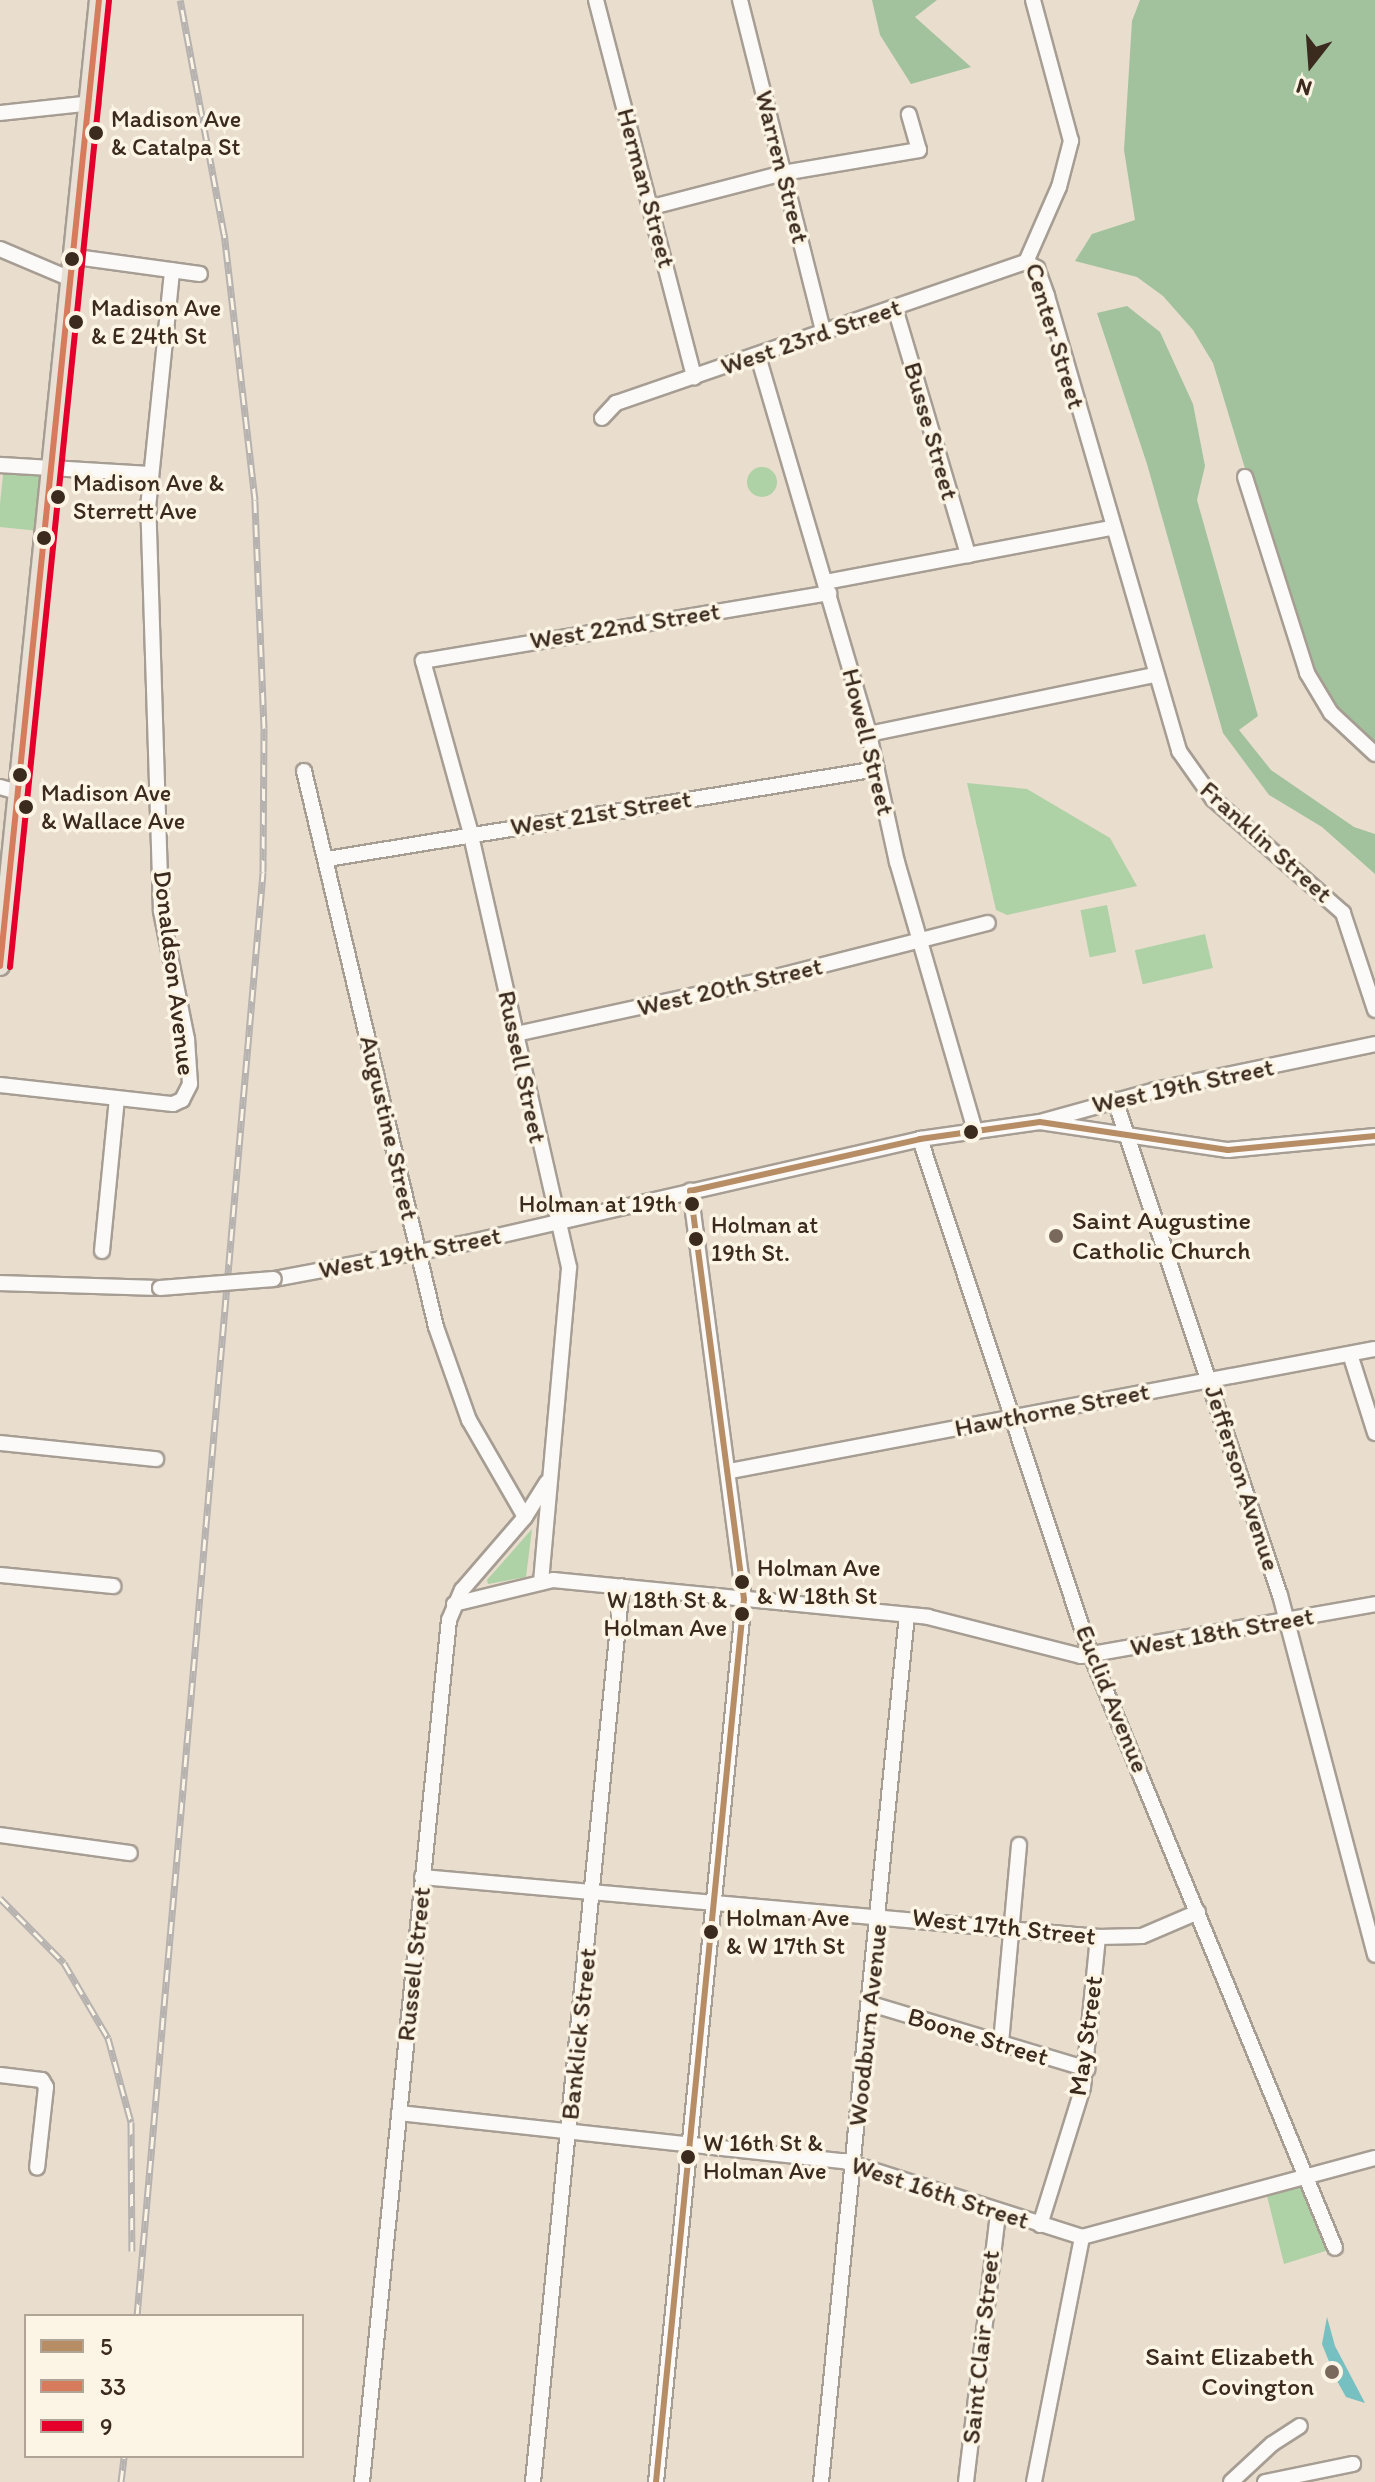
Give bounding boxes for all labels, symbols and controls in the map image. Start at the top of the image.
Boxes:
north arrow [1271,24,1351,104]
text: N [1293,72,1315,103]
street label: Warren Street [748,87,816,247]
place label: Madison Ave & Catalpa St [111,105,241,161]
street label: Herman Street [610,105,682,271]
marker: Madison Ave & Catalpa St [88,125,104,141]
unlabelled marker [64,251,80,267]
street label: Center Street [1018,259,1092,413]
street label: West 23rd Street [717,292,905,382]
place label: Madison Ave & E 24th St [91,294,221,350]
marker: Madison Ave & E 24th St [68,314,84,330]
street label: Busse Street [897,359,965,503]
place label: Madison Ave & Sterrett Ave [73,469,224,525]
marker: Madison Ave & Sterrett Ave [50,489,66,505]
unlabelled marker [36,530,52,546]
street label: West 22nd Street [528,596,722,656]
street label: Howell Street [835,665,901,819]
unlabelled marker [12,767,28,783]
street label: Franklin Street [1194,775,1338,909]
place label: Madison Ave & Wallace Ave [41,779,185,835]
street label: West 21st Street [508,783,694,843]
marker: Madison Ave & Wallace Ave [18,799,34,815]
street label: Donaldson Avenue [146,869,202,1077]
street label: West 20th Street [635,951,825,1023]
street label: Russell Street [491,988,553,1146]
street label: Augustine Street [353,1033,425,1223]
street label: West 19th Street [1090,1052,1276,1120]
unlabelled marker [963,1124,979,1140]
place label: Holman at 19th [519,1190,677,1218]
marker: Holman at 19th [684,1196,700,1212]
place label: Saint Augustine Catholic Church [1072,1205,1251,1266]
place label: Holman at 19th St. [711,1211,818,1267]
street label: West 19th Street [317,1220,503,1286]
marker: Saint Augustine Catholic Church [1047,1227,1065,1245]
marker: Holman at 19th St. [688,1231,704,1247]
street label: Hawthorne Street [952,1376,1152,1444]
street label: Jefferson Avenue [1197,1381,1287,1575]
place label: Holman Ave & W 18th St [757,1554,880,1610]
marker: Holman Ave & W 18th St [734,1574,750,1590]
place label: W 18th St & Holman Ave [604,1586,727,1642]
street label: West 18th Street [1128,1601,1316,1663]
marker: W 18th St & Holman Ave [734,1606,750,1622]
street label: Euclid Avenue [1068,1621,1156,1777]
street label: Russell Street [390,1885,438,2043]
street label: West 17th Street [911,1902,1097,1952]
place label: Holman Ave & W 17th St [726,1904,849,1960]
street label: Woodburn Avenue [842,1923,894,2127]
marker: Holman Ave & W 17th St [703,1924,719,1940]
street label: Banklick Street [554,1947,604,2121]
street label: May Street [1062,1974,1110,2098]
street label: Boone Street [904,2001,1052,2073]
place label: W 16th St & Holman Ave [703,2129,826,2185]
marker: W 16th St & Holman Ave [680,2149,696,2165]
street label: West 16th Street [848,2150,1032,2236]
street label: Saint Clair Street [955,2249,1007,2445]
legend [24,2314,304,2458]
text: 5 [100,2332,113,2361]
place label: Saint Elizabeth Covington [1147,2341,1314,2402]
marker: Saint Elizabeth Covington [1321,2361,1343,2383]
text: 33 [100,2372,126,2401]
text: 9 [100,2412,113,2441]

